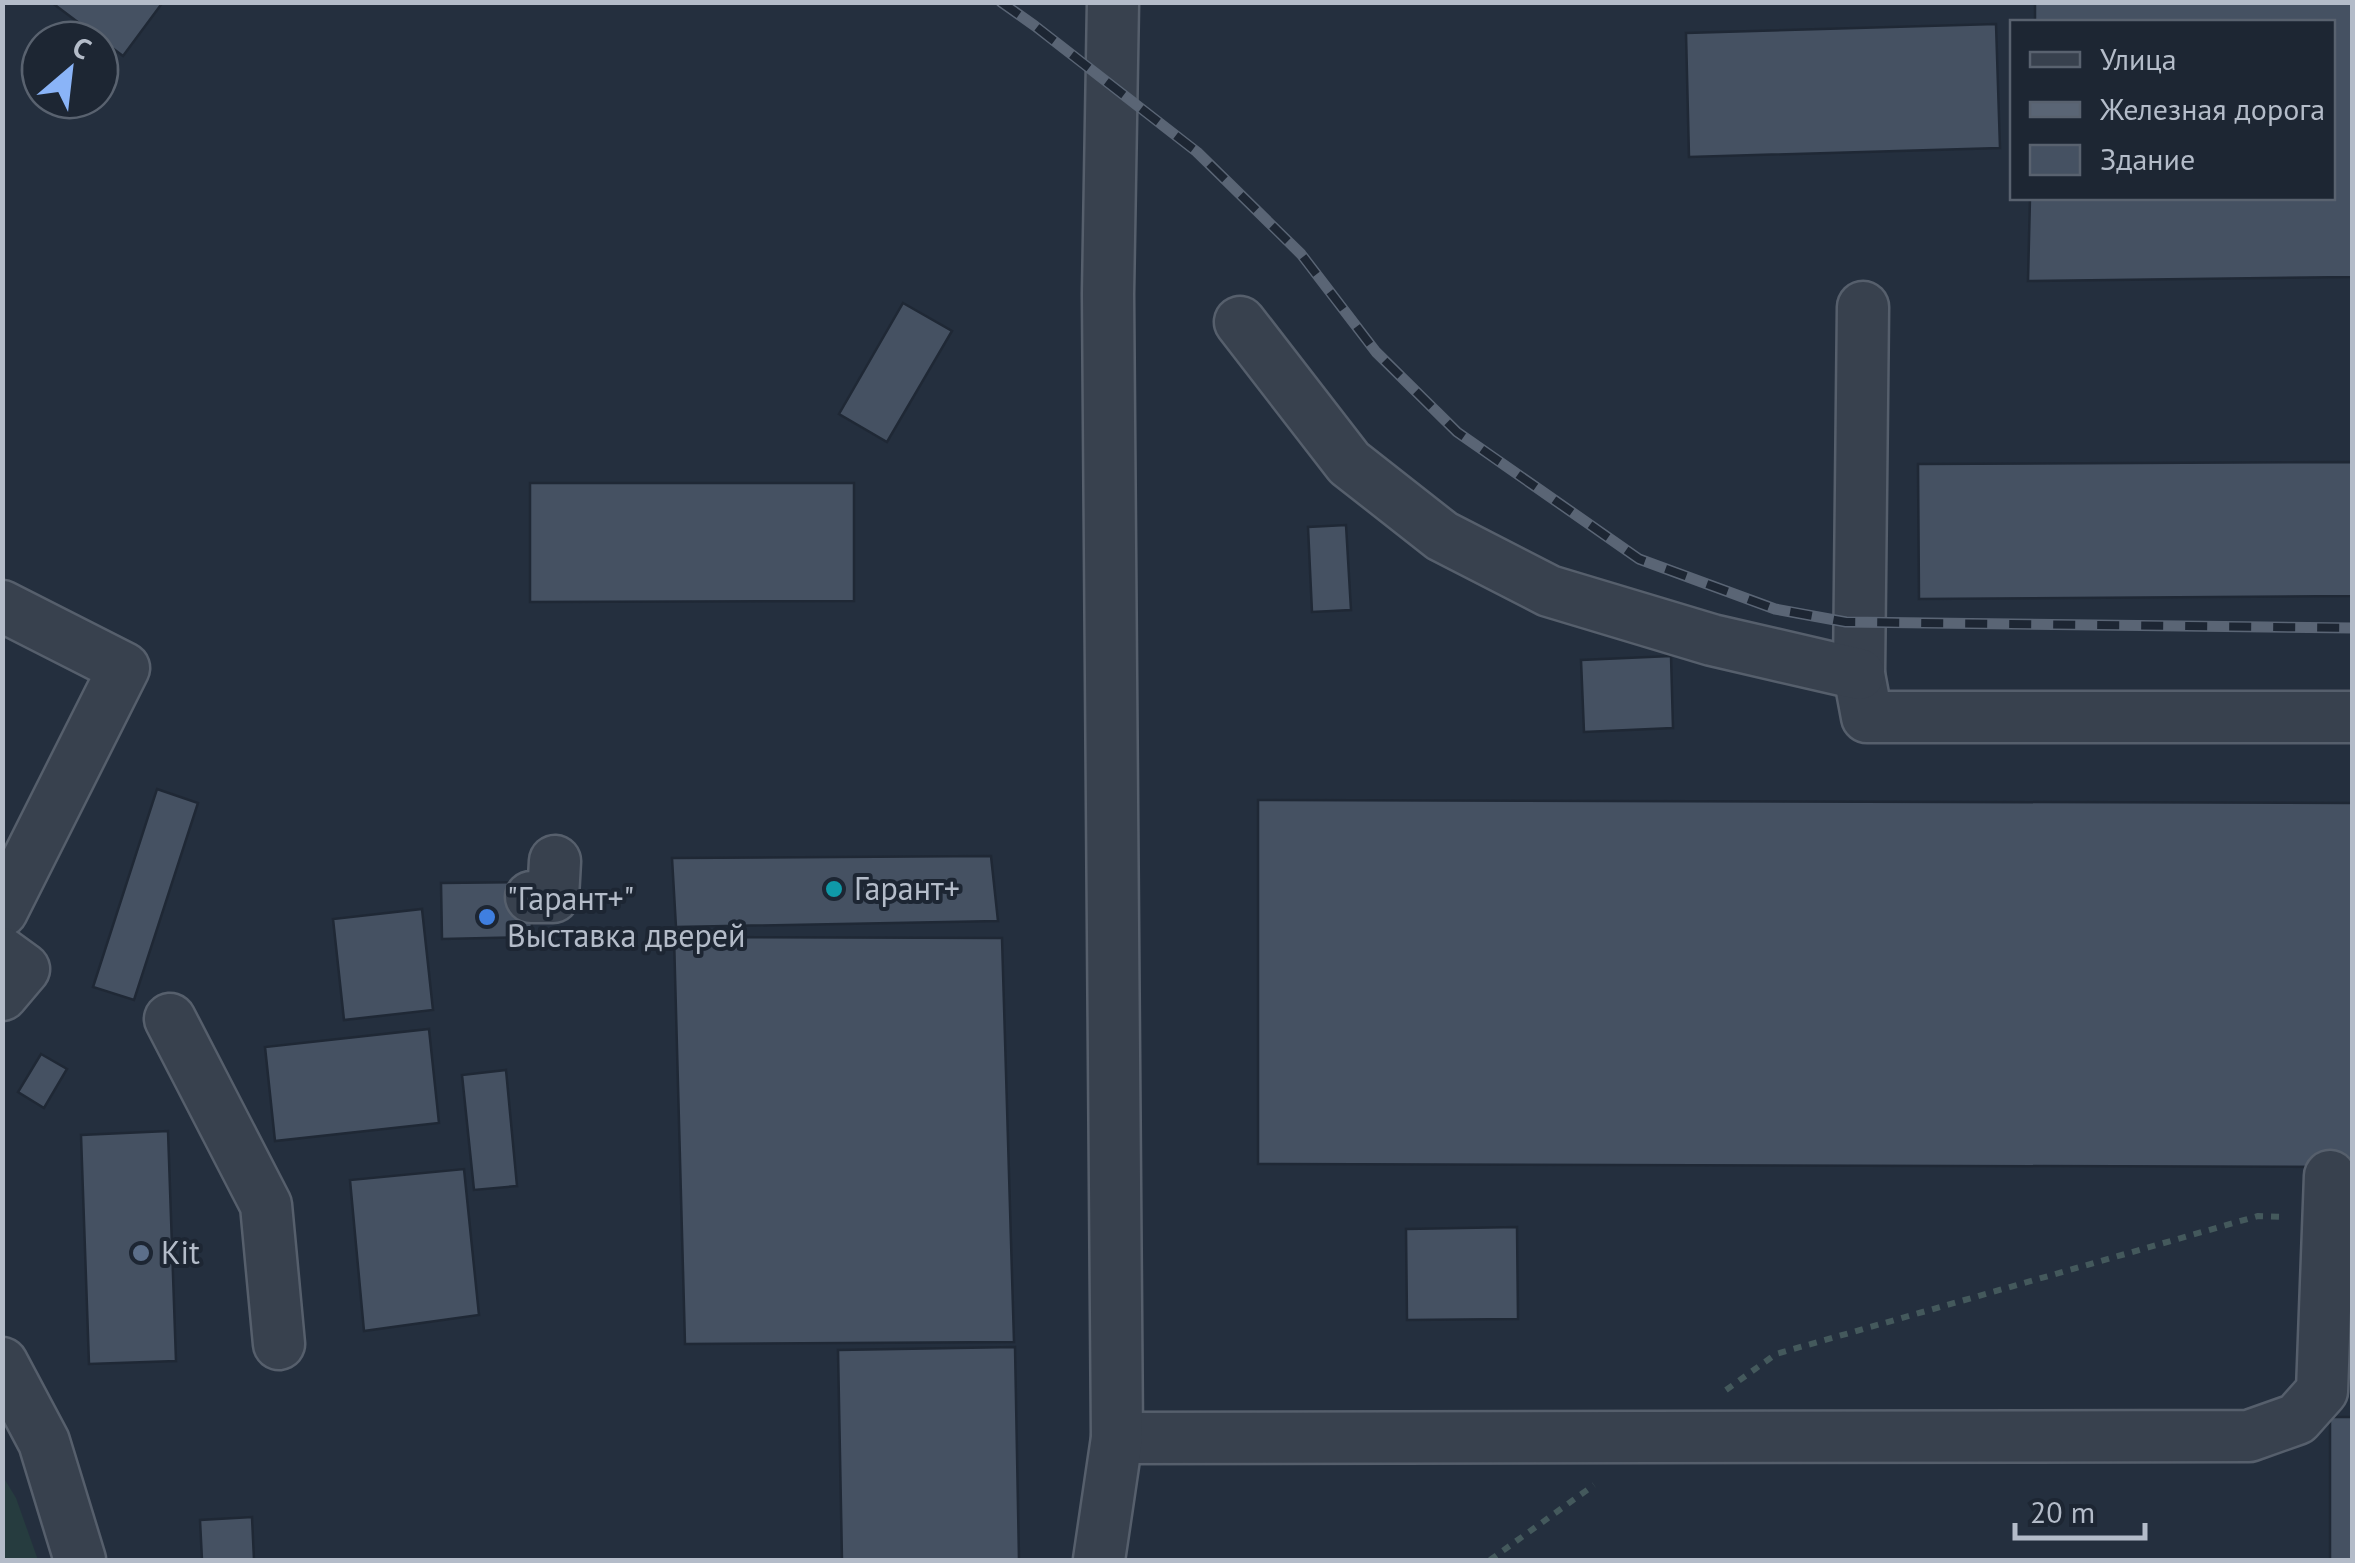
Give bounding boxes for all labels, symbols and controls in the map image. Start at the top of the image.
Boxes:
north arrow [20,20,120,120]
legend [2010,20,2335,200]
text: С [66,27,98,67]
text: Улица [2100,39,2177,78]
text: Железная дорога [2099,89,2325,128]
text: Здание [2100,139,2195,178]
place label: Гарант+ [854,867,960,909]
place label: "Гарант+" Выставка дверей [507,877,746,956]
marker: Гарант+ [823,878,845,900]
marker: "Гарант+" Выставка дверей [476,906,498,928]
place label: Kit [161,1231,200,1273]
marker: Kit [130,1242,152,1264]
scale bar [2015,1478,2145,1540]
text: 20 m [2030,1492,2095,1531]

